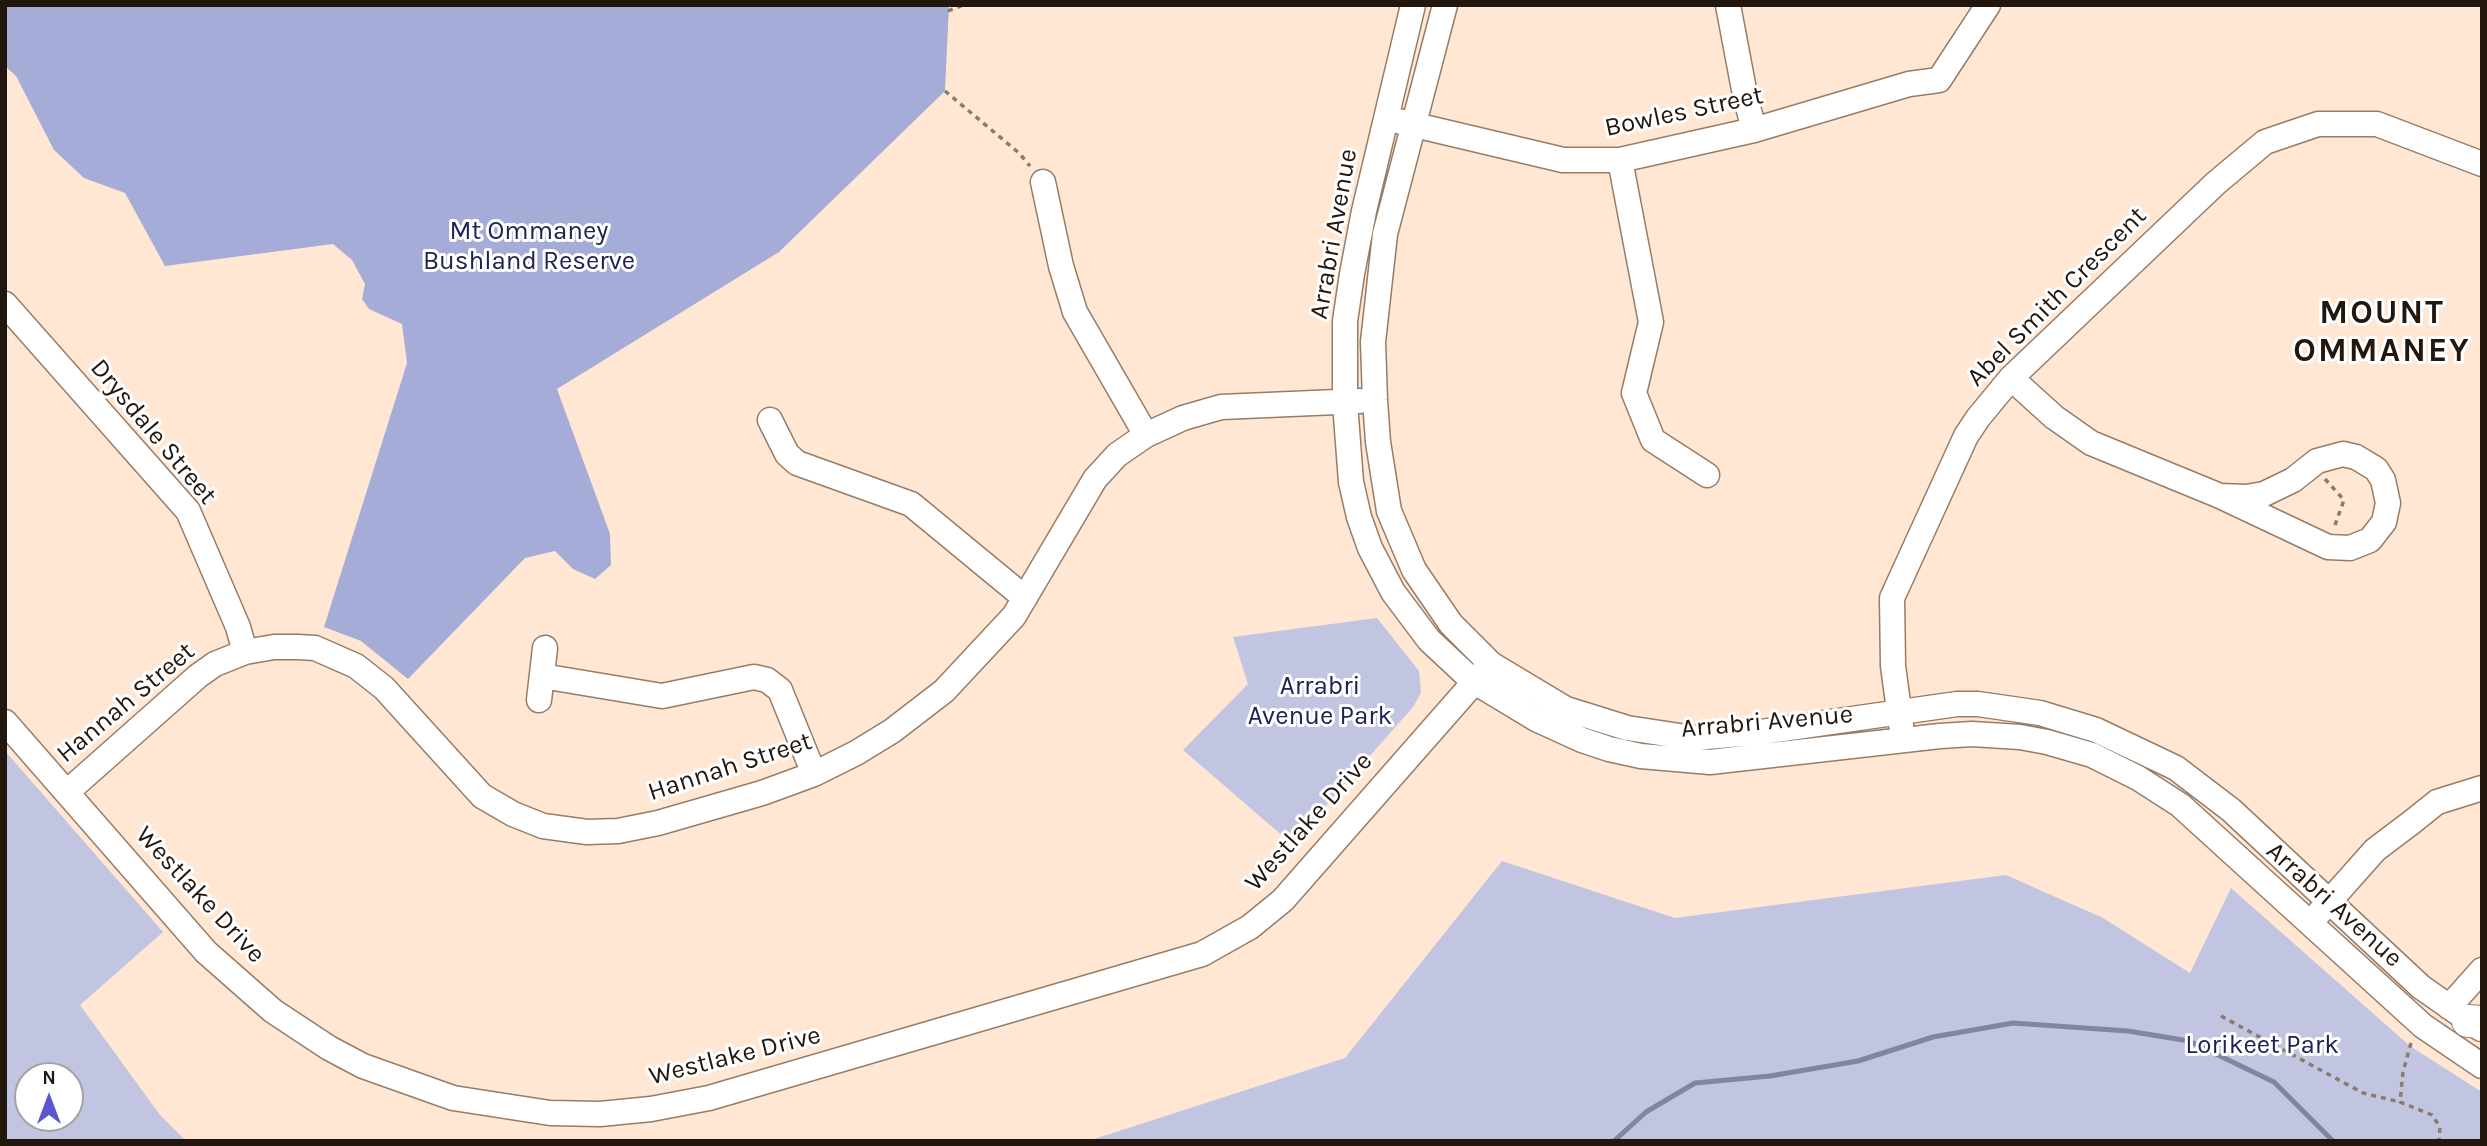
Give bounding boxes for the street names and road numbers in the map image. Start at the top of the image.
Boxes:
street label: Bowles Street [1602,80,1766,144]
street label: Arrabri Avenue [1304,146,1364,322]
street label: Abel Smith Crescent [1961,201,2153,393]
street label: Drysdale Street [83,353,223,511]
street label: Hannah Street [51,636,201,770]
street label: Arrabri Avenue [1680,699,1854,745]
street label: Hannah Street [644,726,816,808]
street label: Westlake Drive [1239,746,1379,898]
street label: Westlake Drive [129,820,271,970]
street label: Arrabri Avenue [2260,836,2408,974]
street label: Westlake Drive [646,1020,824,1092]

